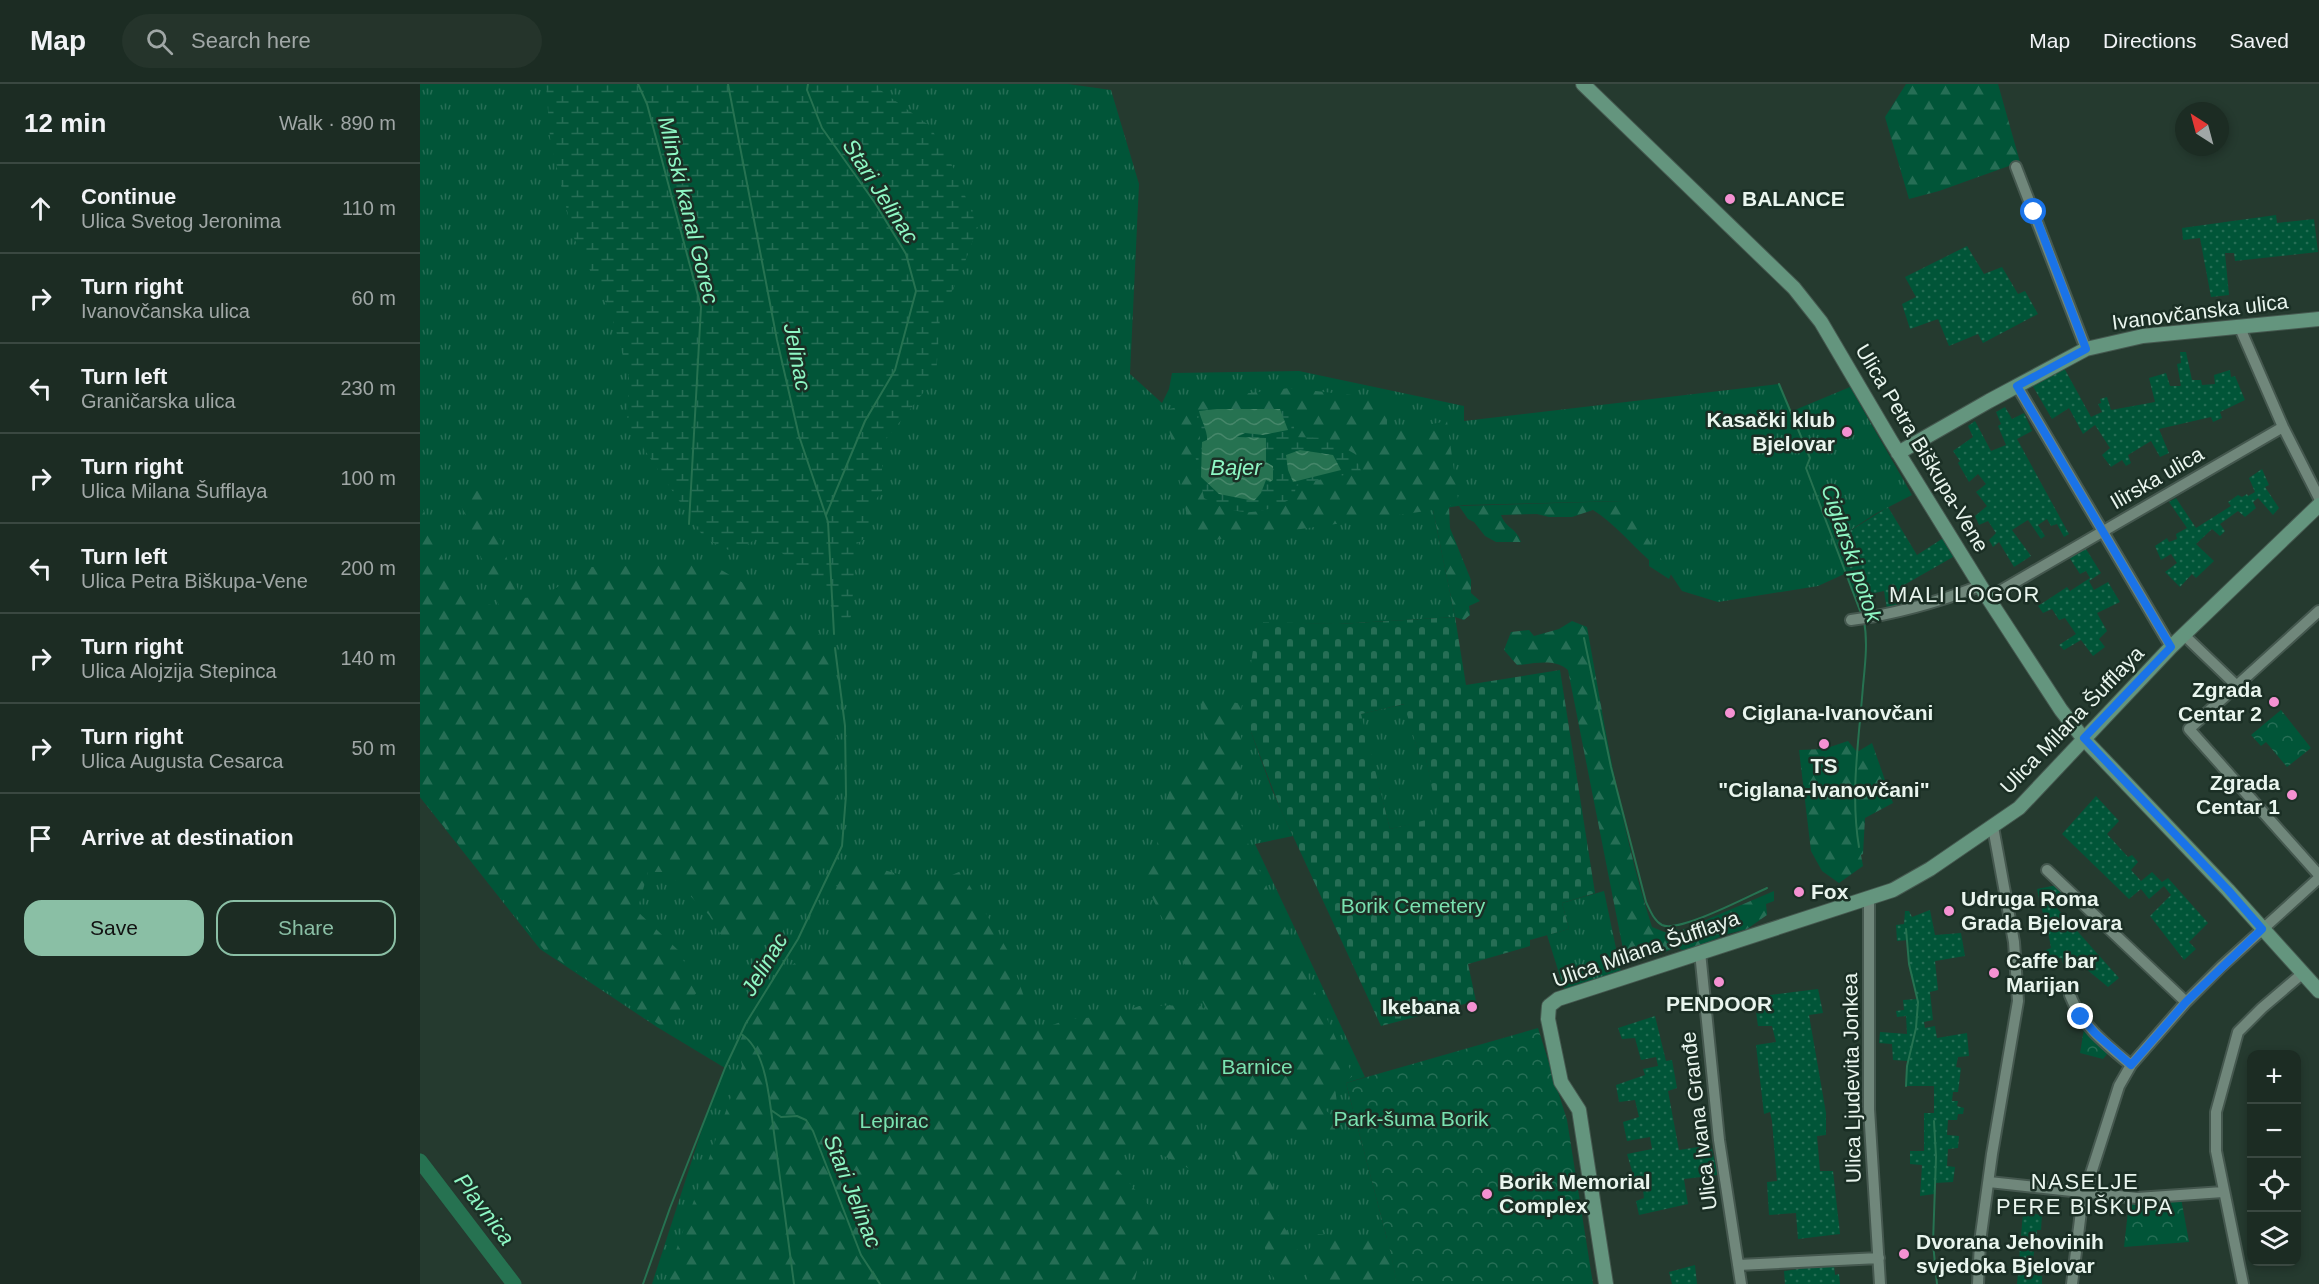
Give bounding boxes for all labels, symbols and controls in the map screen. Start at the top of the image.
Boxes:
search box [122,14,542,68]
text: Map [30,25,86,56]
icon: search [143,25,176,58]
text: Search here [191,28,311,53]
text: Map [2029,29,2070,52]
text: Directions [2103,29,2196,52]
text: Saved [2229,29,2289,52]
north arrow [2175,102,2229,156]
text: 12 min [24,108,106,138]
text: Walk · 890 m [279,112,396,134]
water label: Mlinski kanal Gorec [653,114,724,306]
water label: Stari Jelinac [837,134,924,248]
text: Continue [81,184,176,209]
place label: BALANCE [1742,187,1845,210]
icon: ahead [24,192,57,225]
marker: BALANCE [1723,192,1737,206]
text: 110 m [342,197,396,219]
route start [2020,198,2046,224]
text: Ulica Svetog Jeronima [81,210,281,232]
text: Turn right [81,274,183,299]
icon: right [24,282,57,315]
text: 60 m [352,287,396,309]
street label: Ivanovčanska ulica [2110,289,2290,334]
text: Ivanovčanska ulica [81,300,250,322]
water label: Jelinac [779,320,816,393]
street label: Ulica Petra Biškupa-Vene [1851,340,1994,556]
text: Turn left [81,364,167,389]
icon: left [24,372,57,405]
text: 230 m [340,377,396,399]
text: Graničarska ulica [81,390,236,412]
place label: Kasački klub Bjelovar [1707,408,1835,455]
marker: Kasački klub Bjelovar [1840,425,1854,439]
street label: Ilirska ulica [2106,441,2208,513]
text: Turn right [81,454,183,479]
water label: Bajer [1210,455,1263,480]
icon: right [24,462,57,495]
text: 100 m [340,467,396,489]
text: Ulica Milana Šufflaya [81,480,267,502]
water label: Ciglarski potok [1816,481,1887,626]
text: Turn left [81,544,167,569]
icon: left [24,552,57,585]
text: 200 m [340,557,396,579]
text: Ulica Petra Biškupa-Vene [81,570,308,592]
district label: MALI LOGOR [1889,582,2041,607]
text: Turn right [81,634,183,659]
street label: Ulica Milana Šufflaya [1995,641,2148,798]
icon: right [24,642,57,675]
text: 140 m [340,647,396,669]
text: Ulica Alojzija Stepinca [81,660,277,682]
place label: Zgrada Centar 2 [2178,678,2262,725]
marker: Zgrada Centar 2 [2267,695,2281,709]
place label: Ciglana-Ivanovčani [1742,701,1933,724]
marker: Ciglana-Ivanovčani [1723,706,1737,720]
text: Turn right [81,724,183,749]
icon: right [24,732,57,765]
text: 50 m [352,737,396,759]
marker: TS "Ciglana-Ivanovčani" [1817,737,1831,751]
text: Ulica Augusta Cesarca [81,750,283,772]
place label: TS "Ciglana-Ivanovčani" [1718,754,1930,801]
place label: Zgrada Centar 1 [2196,771,2280,818]
marker: Zgrada Centar 1 [2285,788,2299,802]
icon: arrive [24,822,57,855]
text: Arrive at destination [81,825,294,850]
place label: Fox [1811,880,1849,903]
marker: Fox [1792,885,1806,899]
place label: Udruga Roma Grada Bjelovara [1961,887,2122,934]
park label: Borik Cemetery [1341,894,1486,917]
button: Save [24,900,204,956]
button: Share [216,900,396,956]
marker: Udruga Roma Grada Bjelovara [1942,904,1956,918]
street label: Ulica Milana Šufflaya [1550,906,1742,991]
water label: Jelinac [736,928,793,1001]
place label: Caffe bar Marijan [2006,949,2097,996]
marker: Caffe bar Marijan [1987,966,2001,980]
street label: Ulica Ljudevita Jonkea [1838,972,1865,1183]
marker: PENDOOR [1712,975,1726,989]
place label: PENDOOR [1666,992,1772,1015]
place label: Ikebana [1382,995,1460,1018]
marker: Ikebana [1465,1000,1479,1014]
route end [2067,1003,2093,1029]
street label: Ulica Ivana Granđe [1676,1030,1721,1212]
map controls [2247,1050,2301,1266]
button: + [2247,1050,2301,1104]
park label: Barnice [1221,1055,1293,1078]
button: − [2247,1104,2301,1158]
park label: Park-šuma Borik [1333,1107,1489,1130]
park label: Lepirac [860,1109,928,1132]
water label: Stari Jelinac [818,1131,887,1251]
button: locate [2247,1158,2301,1212]
water label: Plavnica [450,1169,520,1250]
district label: NASELJE PERE BIŠKUPA [1996,1169,2174,1219]
place label: Borik Memorial Complex [1499,1170,1651,1217]
marker: Borik Memorial Complex [1480,1187,1494,1201]
button: layers [2247,1212,2301,1266]
place label: Dvorana Jehovinih svjedoka Bjelovar [1916,1230,2104,1277]
marker: Dvorana Jehovinih svjedoka Bjelovar [1897,1247,1911,1261]

